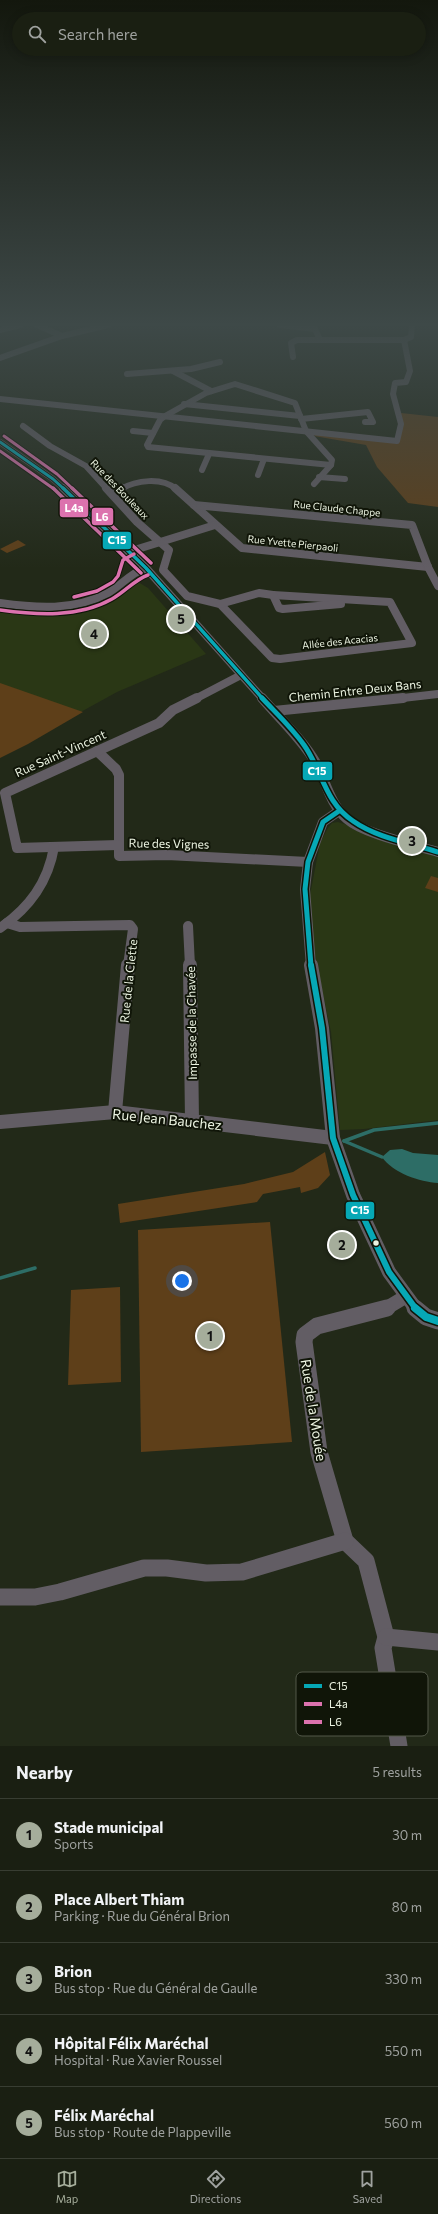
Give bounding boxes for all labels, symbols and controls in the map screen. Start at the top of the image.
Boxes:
search box [12,12,426,56]
icon: search [26,23,48,45]
text: Search here [58,25,137,43]
street label: Rue des Bouleaux [88,456,152,522]
street label: Rue Claude Chappe [293,497,381,519]
line badge: L4a [59,498,89,518]
text: L4a [65,501,84,514]
line badge: L6 [91,507,114,526]
text: L6 [95,510,109,523]
line badge: C15 [102,531,132,550]
street label: Rue Yvette Pierpaoli [247,532,339,554]
text: C15 [108,533,126,546]
pin: 5 [168,604,194,634]
pin: 4 [81,619,107,649]
street label: Allée des Acacias [302,631,379,651]
street label: Chemin Entre Deux Bans [288,676,422,704]
street label: Rue Saint-Vincent [12,727,108,779]
line badge: C15 [302,761,333,781]
text: C15 [308,764,326,777]
pin: 3 [399,826,425,856]
street label: Rue des Vignes [128,835,210,851]
street label: Rue de la Clette [117,938,139,1024]
street label: Impasse de la Chavée [183,966,199,1080]
street label: Rue Jean Bauchez [111,1105,223,1133]
line badge: C15 [345,1201,375,1220]
text: C15 [351,1203,369,1216]
pin: 2 [329,1230,355,1260]
unlabelled marker [371,1238,381,1248]
your location [172,1271,192,1291]
pin: 1 [197,1321,223,1351]
street label: Rue de la Mouée [298,1358,330,1462]
legend [296,1672,428,1736]
text: C15 [329,1679,348,1692]
text: L4a [329,1697,348,1710]
text: L6 [329,1715,342,1728]
text: Nearby [16,1762,73,1783]
text: 5 results [372,1764,422,1780]
text: Stade municipal [54,1818,163,1836]
text: 1 [26,1827,32,1843]
text: 30 m [392,1827,422,1843]
text: Sports [54,1836,94,1852]
text: Place Albert Thiam [54,1890,184,1908]
text: 2 [25,1899,33,1915]
text: 80 m [392,1899,422,1915]
text: Parking · Rue du Général Brion [54,1908,230,1924]
text: Brion [54,1962,92,1980]
text: 3 [25,1971,33,1987]
text: 330 m [385,1971,422,1987]
text: Bus stop · Rue du Général de Gaulle [54,1980,257,1996]
text: Hôpital Félix Maréchal [54,2034,209,2052]
text: 4 [25,2043,33,2059]
text: 550 m [385,2043,422,2059]
text: Hospital · Rue Xavier Roussel [54,2052,222,2068]
text: Félix Maréchal [54,2106,154,2124]
text: 5 [25,2115,33,2131]
text: 560 m [384,2115,422,2131]
text: Bus stop · Route de Plappeville [54,2124,231,2140]
tab: Map [56,2168,78,2205]
tab: Directions [190,2168,241,2205]
tab: Saved [353,2168,382,2205]

